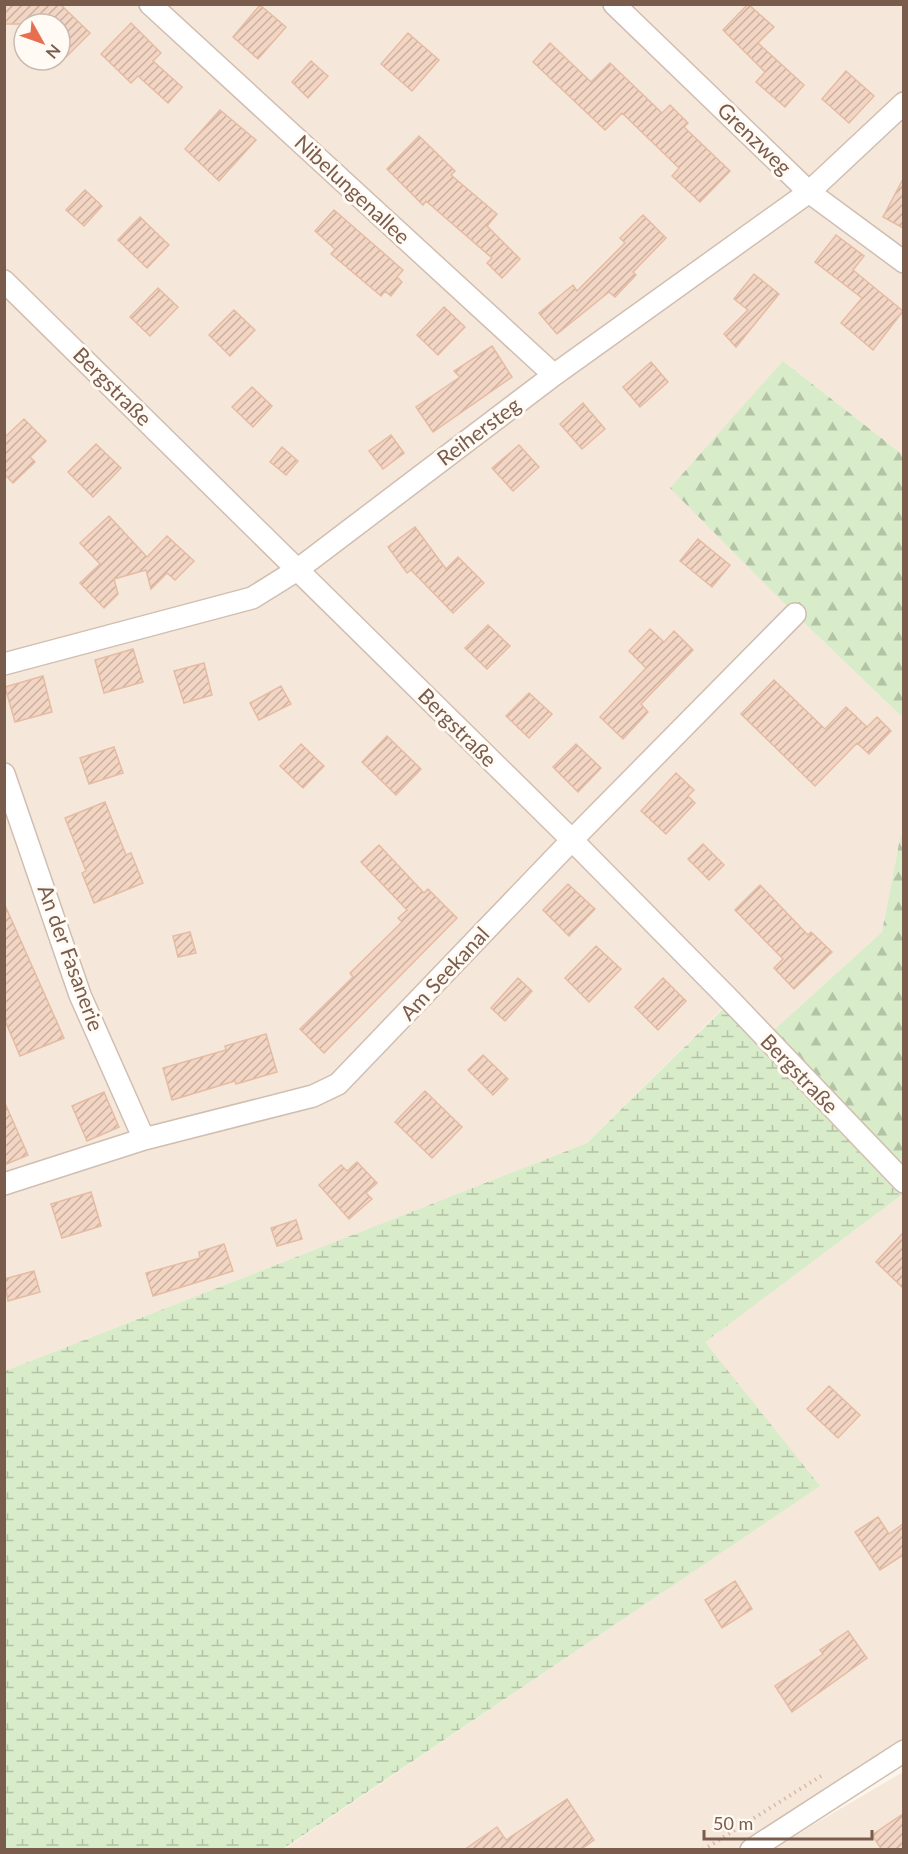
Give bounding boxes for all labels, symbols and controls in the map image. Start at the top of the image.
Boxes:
north arrow [12,12,72,72]
text: N [43,41,65,63]
street label: Grenzweg [713,97,797,179]
street label: Nibelungenallee [290,129,416,249]
street label: Bergstraße [69,342,157,430]
street label: Reihersteg [432,391,525,470]
street label: Bergstraße [414,683,502,771]
street label: An der Fasanerie [33,881,109,1034]
street label: Am Seekanal [394,921,493,1025]
street label: Bergstraße [756,1028,844,1118]
scale bar [704,1803,872,1841]
text: 50 m [713,1812,753,1834]

